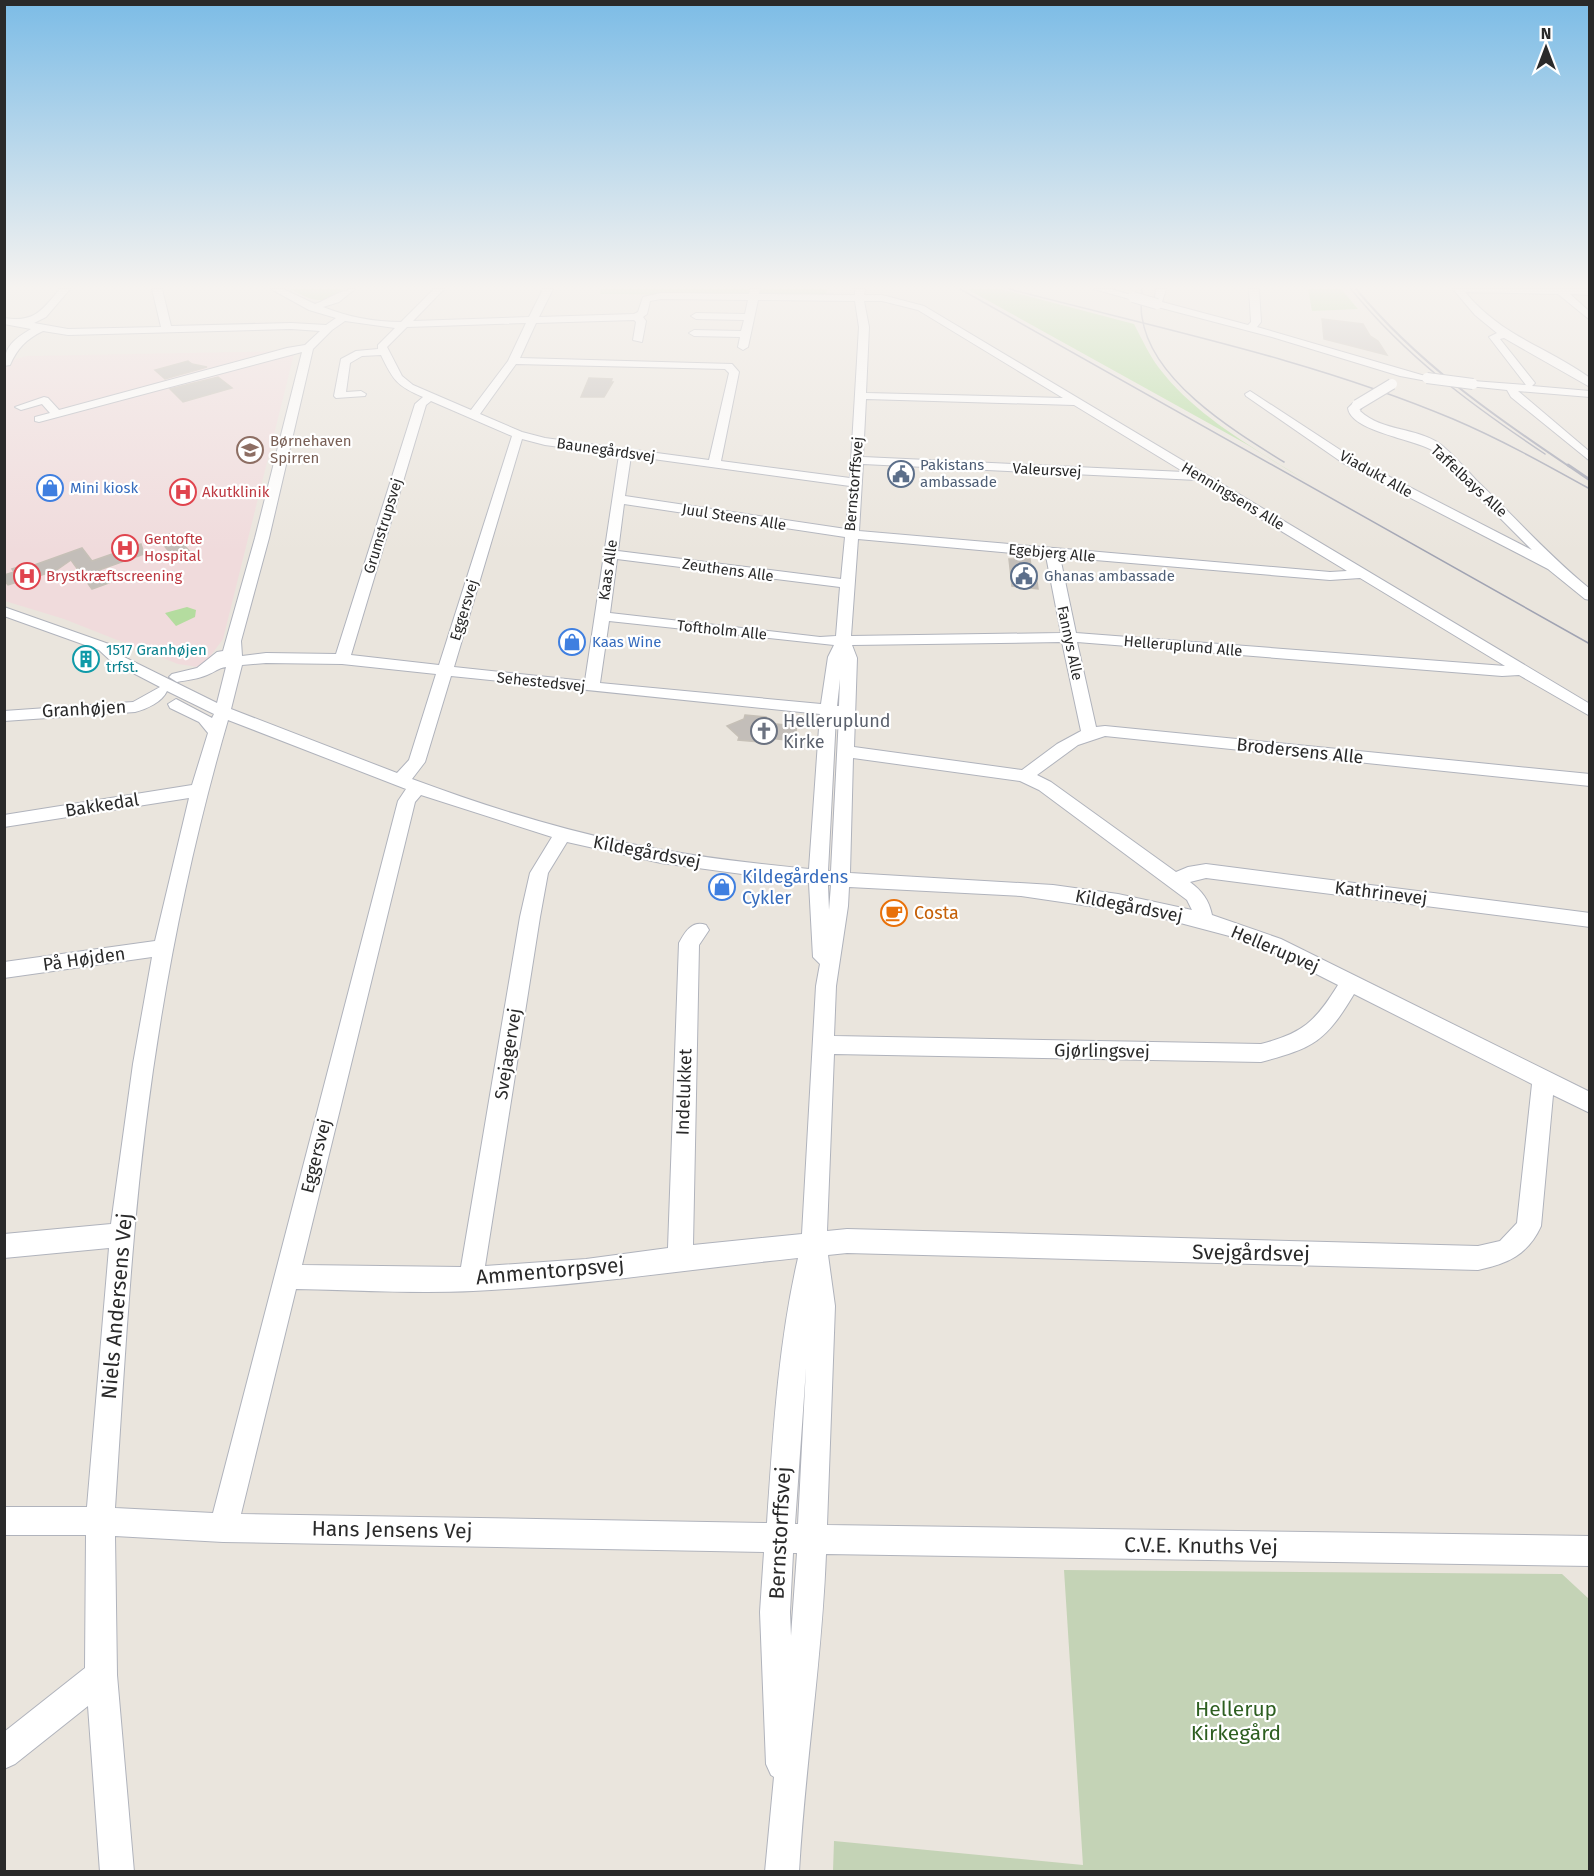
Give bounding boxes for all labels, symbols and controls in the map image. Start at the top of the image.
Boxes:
north arrow [1516,18,1576,78]
text: N [1541,24,1551,43]
place label: Børnehaven Spirren [270,432,352,467]
street label: Baunegårdsvej [556,434,656,466]
school or university icon: Børnehaven Spirren [235,435,265,465]
street label: Bernstorffsvej [841,436,867,532]
street label: Taffelbays Alle [1427,441,1511,521]
street label: Viadukt Alle [1336,446,1416,502]
place label: Pakistans ambassade [920,456,997,491]
street label: Henningsens Alle [1178,458,1288,534]
public building icon: Pakistans ambassade [886,459,916,489]
street label: Valeursvej [1012,459,1082,481]
shop icon: Mini kiosk [35,473,65,503]
street label: Grumstrupsvej [360,476,406,576]
hospital icon: Akutklinik [168,477,198,507]
place label: Mini kiosk [70,479,139,497]
place label: Akutklinik [202,483,270,501]
street label: Juul Steens Alle [681,500,787,534]
place label: Gentofte Hospital [144,530,203,565]
hospital icon: Gentofte Hospital [110,533,140,563]
street label: Kaas Alle [595,538,621,602]
street label: Egebjerg Alle [1008,540,1096,566]
street label: Zeuthens Alle [681,555,775,585]
hospital icon: Brystkræftscreening [12,561,42,591]
public building icon: Ghanas ambassade [1009,561,1039,591]
place label: Brystkræftscreening [46,567,182,585]
place label: Ghanas ambassade [1044,567,1175,585]
street label: Eggersvej [446,577,482,643]
street label: Fannys Alle [1053,604,1087,682]
street label: Toftholm Alle [676,616,768,644]
shop icon: Kaas Wine [557,627,587,657]
street label: Helleruplund Alle [1123,632,1243,660]
place label: Kaas Wine [592,633,661,651]
place label: 1517 Granhøjen trfst. [106,641,207,676]
building icon: 1517 Granhøjen trfst. [71,644,101,674]
street label: Sehestedsvej [496,668,586,696]
street label: Granhøjen [41,696,127,722]
place label: Helleruplund Kirke [783,710,891,753]
church icon: Helleruplund Kirke [749,716,779,746]
street label: Brodersens Alle [1235,733,1365,769]
street label: Bakkedal [64,788,140,822]
street label: Kildegårdsvej [591,831,703,873]
place label: Kildegårdens Cykler [742,866,848,909]
shop icon: Kildegårdens Cykler [707,872,737,902]
street label: Kathrinevej [1333,876,1429,910]
street label: Kildegårdsvej [1073,885,1185,927]
cafe icon: Costa [879,898,909,928]
place label: Costa [914,902,959,924]
street label: Hellerupvej [1227,921,1323,977]
street label: På Højden [41,942,127,976]
street label: Svejagervej [490,1007,526,1101]
street label: Gjørlingsvej [1054,1039,1150,1063]
street label: Indelukket [671,1048,697,1136]
street label: Eggersvej [296,1116,336,1196]
street label: Niels Andersens Vej [96,1212,138,1400]
street label: Svejgårdsvej [1192,1239,1310,1267]
street label: Ammentorpsvej [475,1252,625,1290]
street label: Bernstorffsvej [764,1466,796,1600]
street label: Hans Jensens Vej [311,1516,473,1544]
street label: C.V.E. Knuths Vej [1124,1532,1278,1560]
park label: Hellerup Kirkegård [1191,1696,1281,1746]

